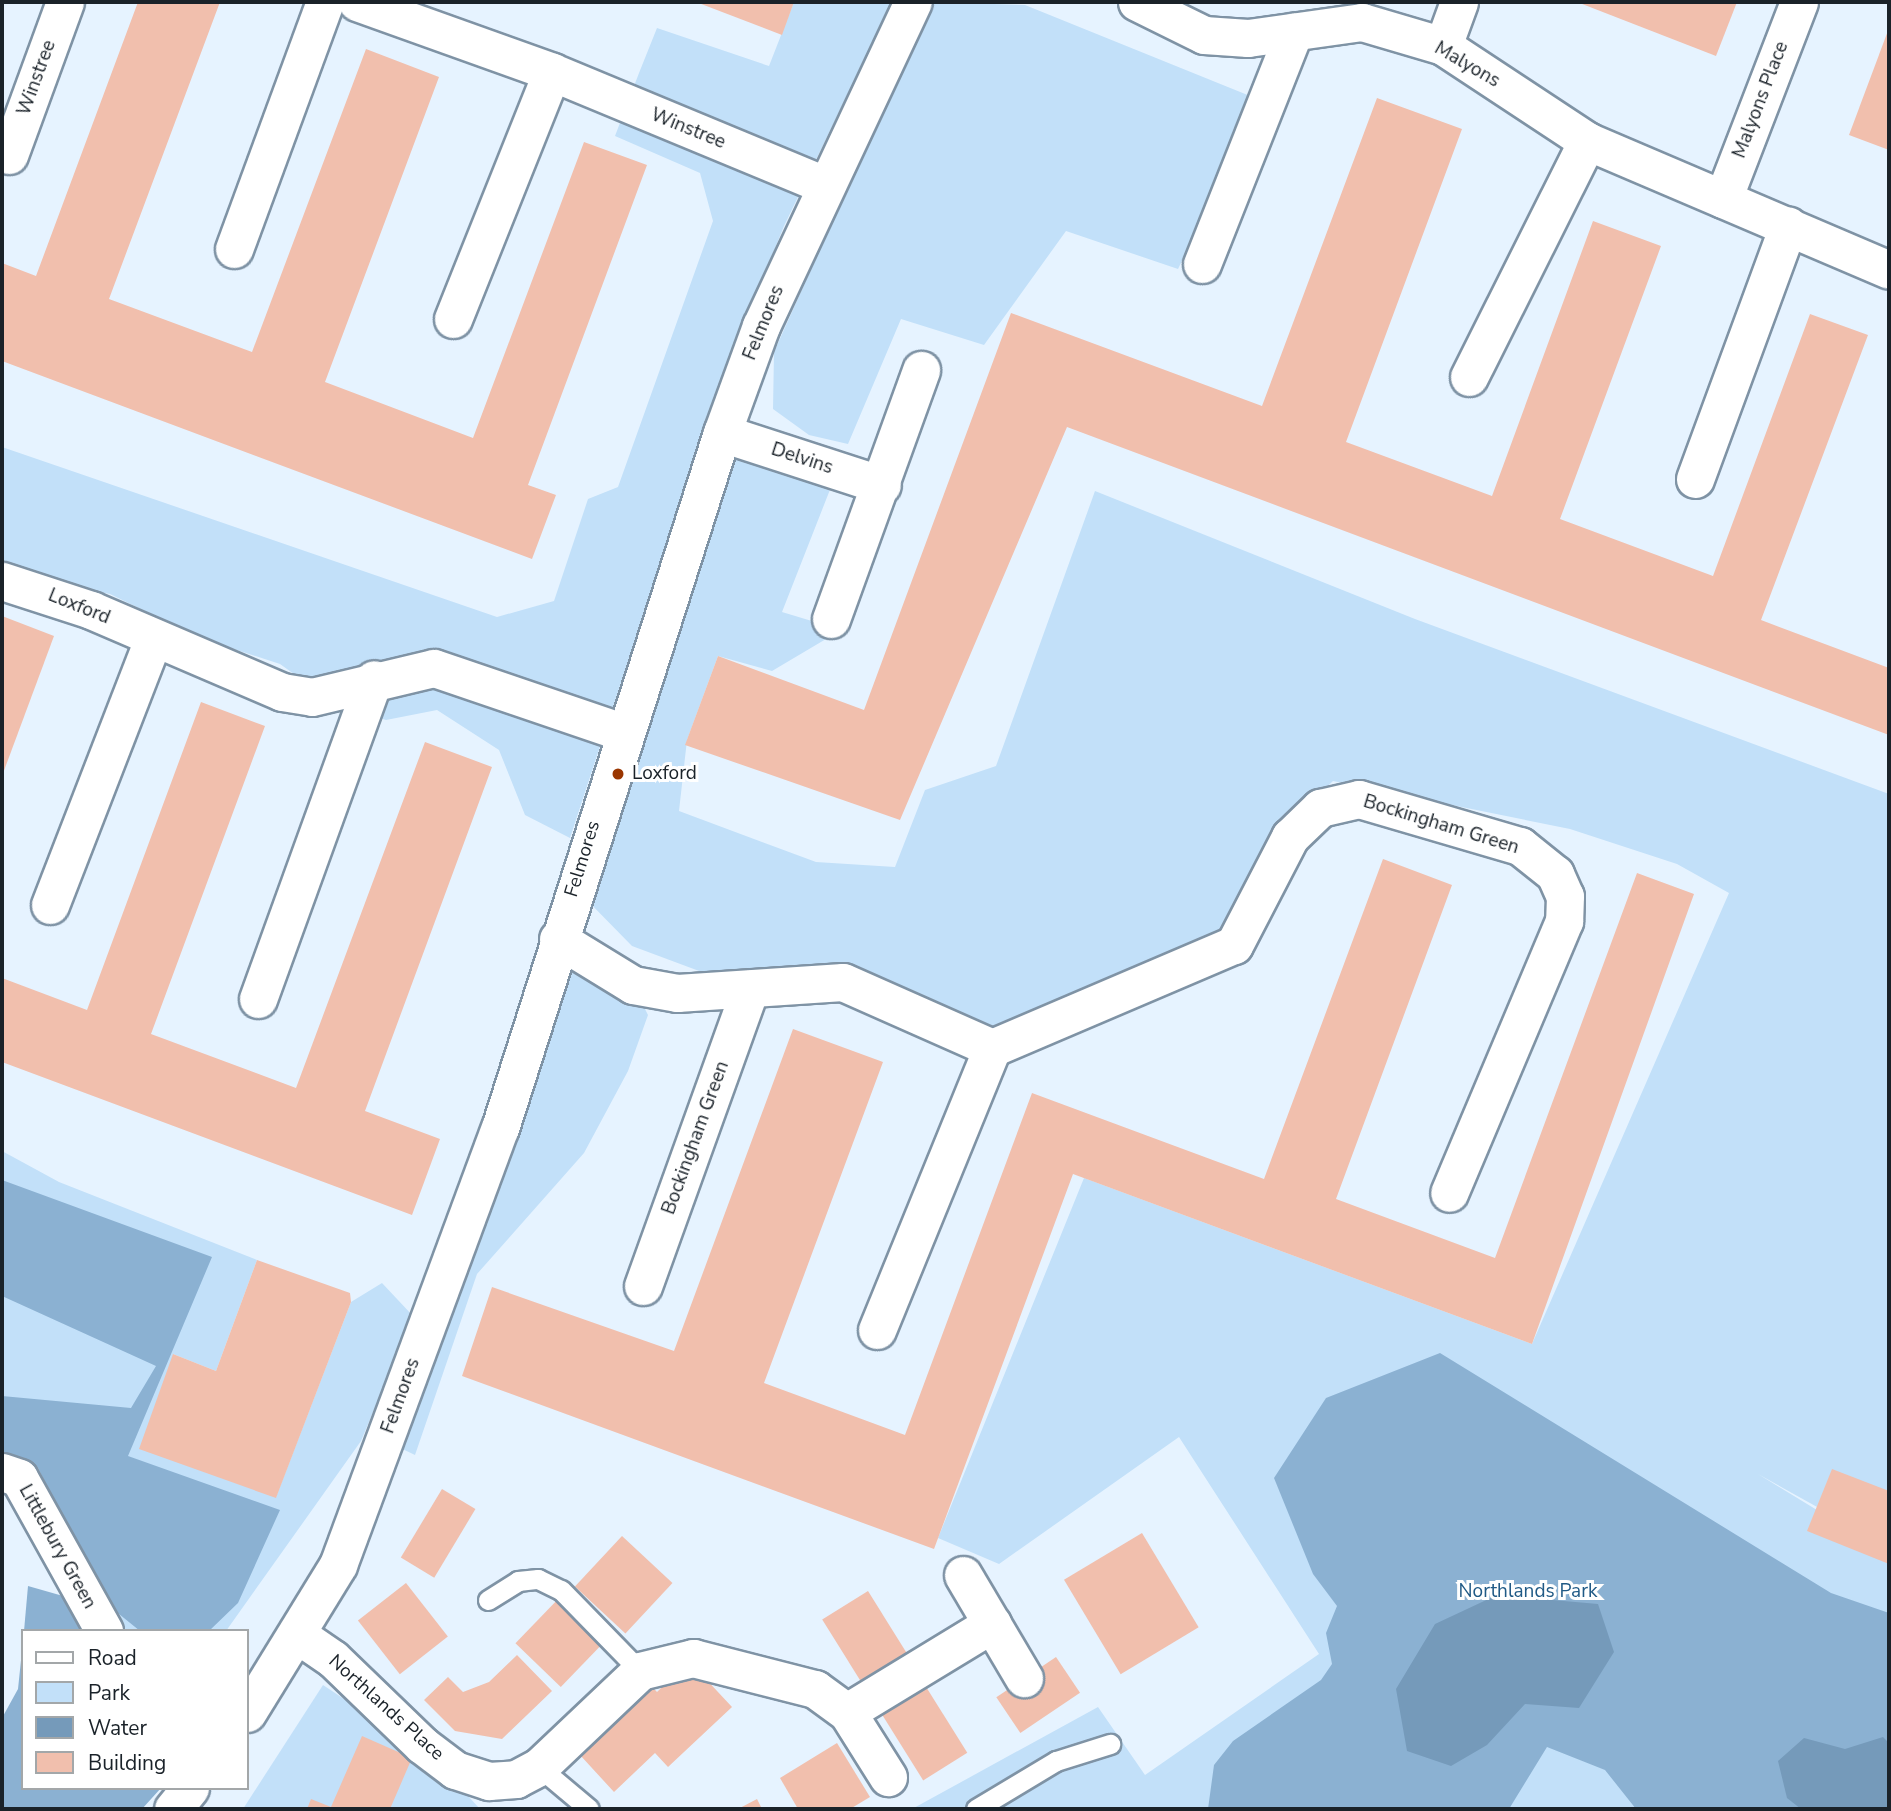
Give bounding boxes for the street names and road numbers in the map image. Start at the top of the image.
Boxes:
street label: Winstree [13,37,61,119]
street label: Malyons [1430,37,1504,93]
street label: Malyons Place [1728,38,1794,162]
street label: Winstree [647,104,729,154]
street label: Felmores [739,282,789,364]
street label: Delvins [768,438,836,480]
street label: Loxford [45,584,113,630]
street label: Bockingham Green [1360,790,1522,860]
street label: Felmores [561,818,605,900]
street label: Bockingham Green [658,1058,734,1218]
street label: Felmores [377,1355,425,1437]
street label: Littlebury Green [13,1481,101,1613]
street label: Northlands Place [324,1650,448,1766]

